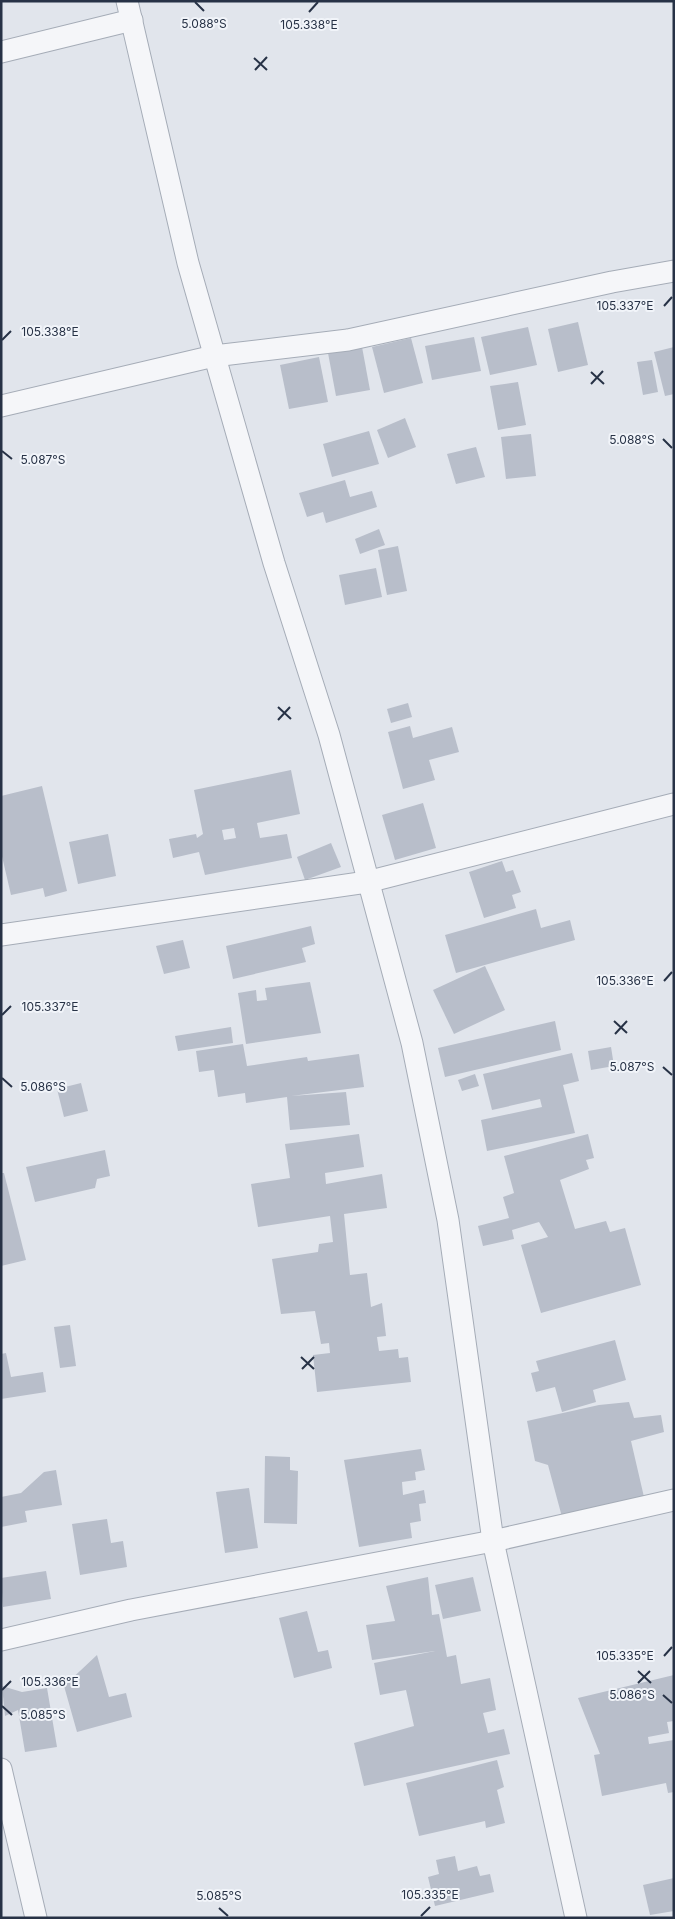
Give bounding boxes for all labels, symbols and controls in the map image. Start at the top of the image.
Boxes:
text: 5.088°S [181,16,227,31]
text: 105.338°E [280,17,338,32]
text: 105.337°E [597,298,653,313]
text: 105.338°E [21,324,79,339]
text: 5.088°S [609,432,655,447]
text: 5.087°S [20,452,66,467]
text: 105.336°E [596,973,654,988]
text: 105.337°E [22,999,78,1014]
text: 5.087°S [609,1059,655,1074]
text: 5.086°S [20,1079,66,1094]
text: 105.335°E [596,1648,654,1663]
text: 105.336°E [21,1674,79,1689]
text: 5.086°S [609,1687,655,1702]
text: 5.085°S [20,1707,66,1722]
text: 105.335°E [401,1887,459,1902]
text: 5.085°S [196,1888,242,1903]

